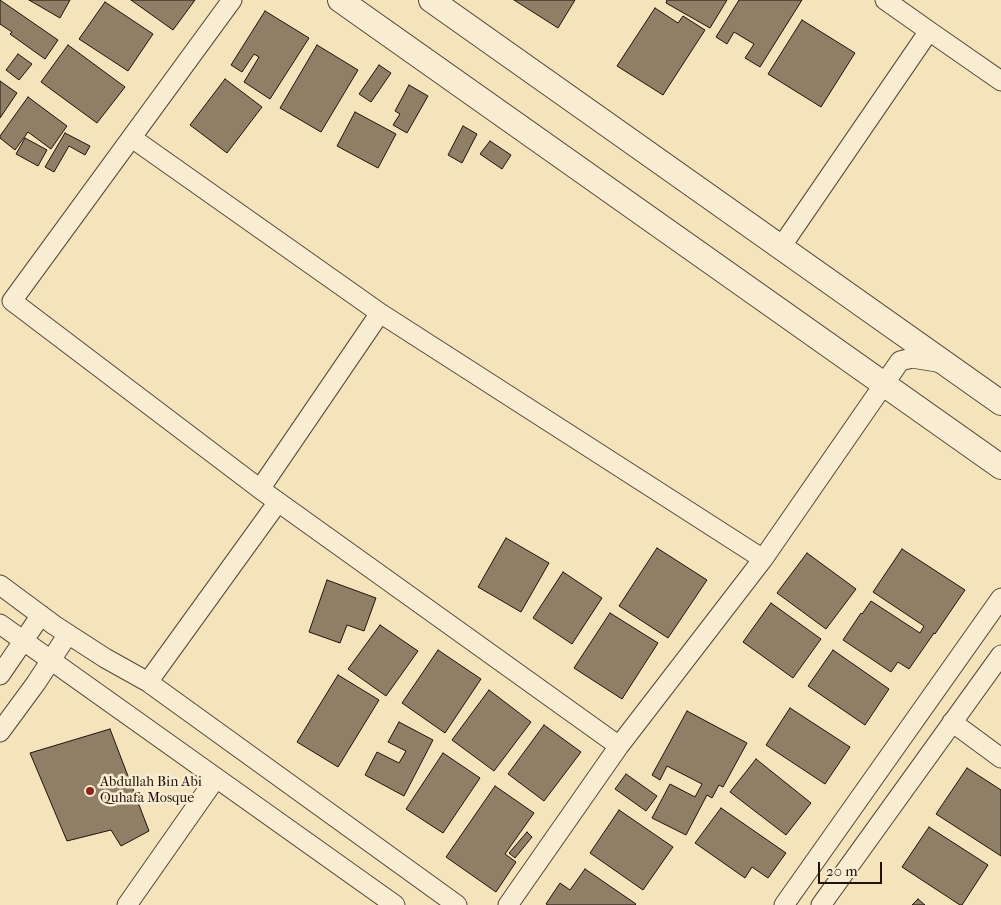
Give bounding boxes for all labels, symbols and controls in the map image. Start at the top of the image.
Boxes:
place label: Abdullah Bin Abi Quhafa Mosque [100,775,202,808]
marker: Abdullah Bin Abi Quhafa Mosque [84,785,96,797]
scale bar [821,852,885,884]
text: 20 m [826,862,858,880]

